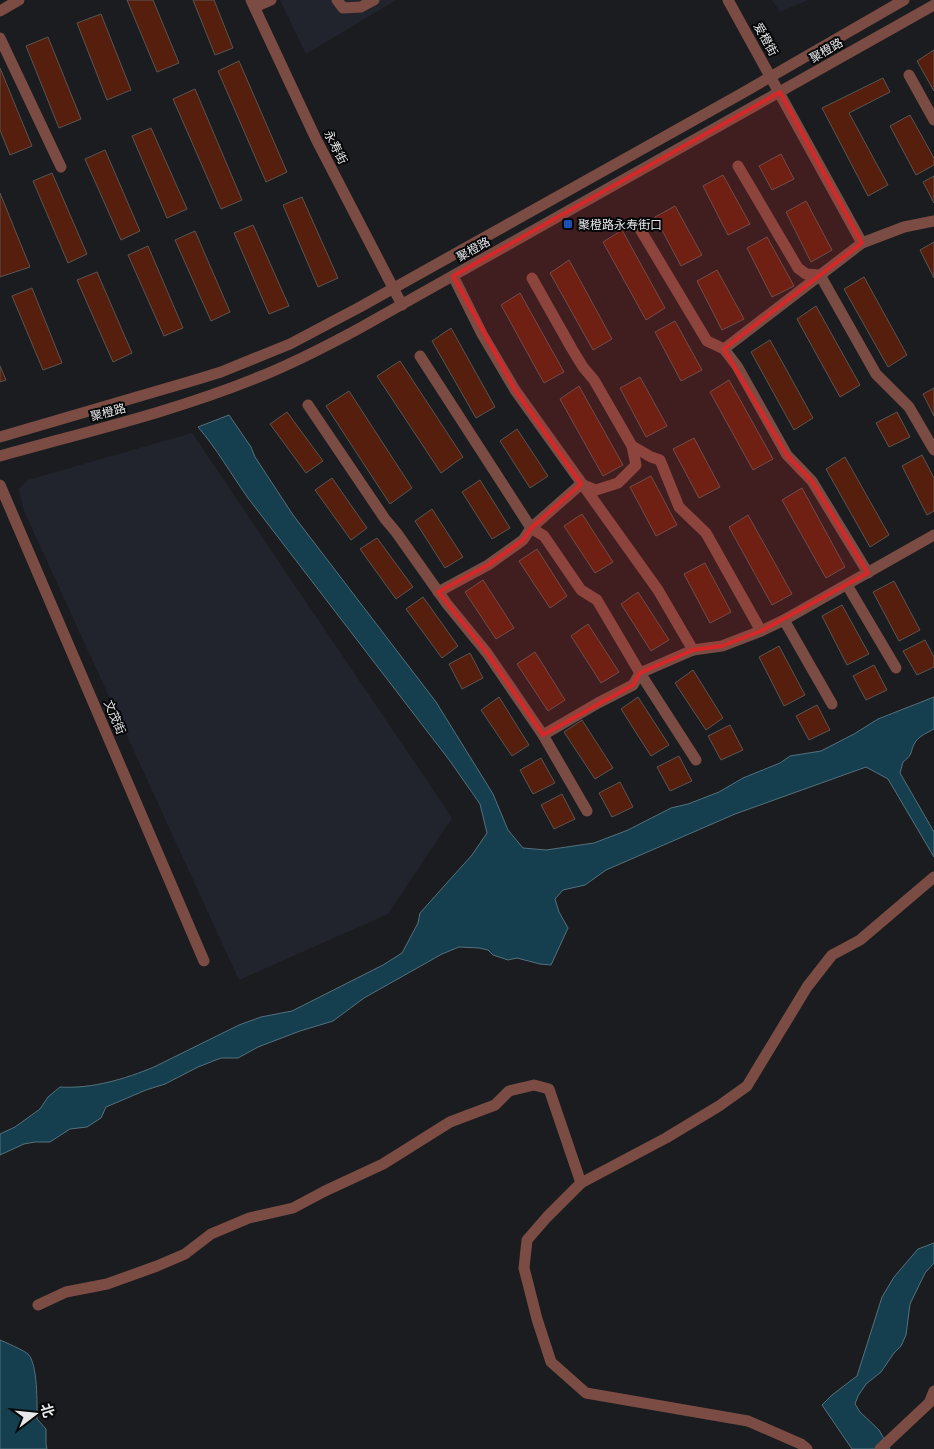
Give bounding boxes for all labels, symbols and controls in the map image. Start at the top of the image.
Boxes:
street label: 爱橙街 [750,19,782,59]
street label: 聚橙路 [806,34,846,66]
street label: 永寿街 [320,127,352,167]
place label: 聚橙路永寿街口 [578,216,662,233]
marker: 聚橙路永寿街口 [562,218,574,230]
street label: 聚橙路 [453,233,493,265]
street label: 聚橙路 [88,399,128,425]
street label: 文茂街 [100,697,130,737]
north arrow [10,1389,60,1439]
text: 北 [37,1401,59,1420]

